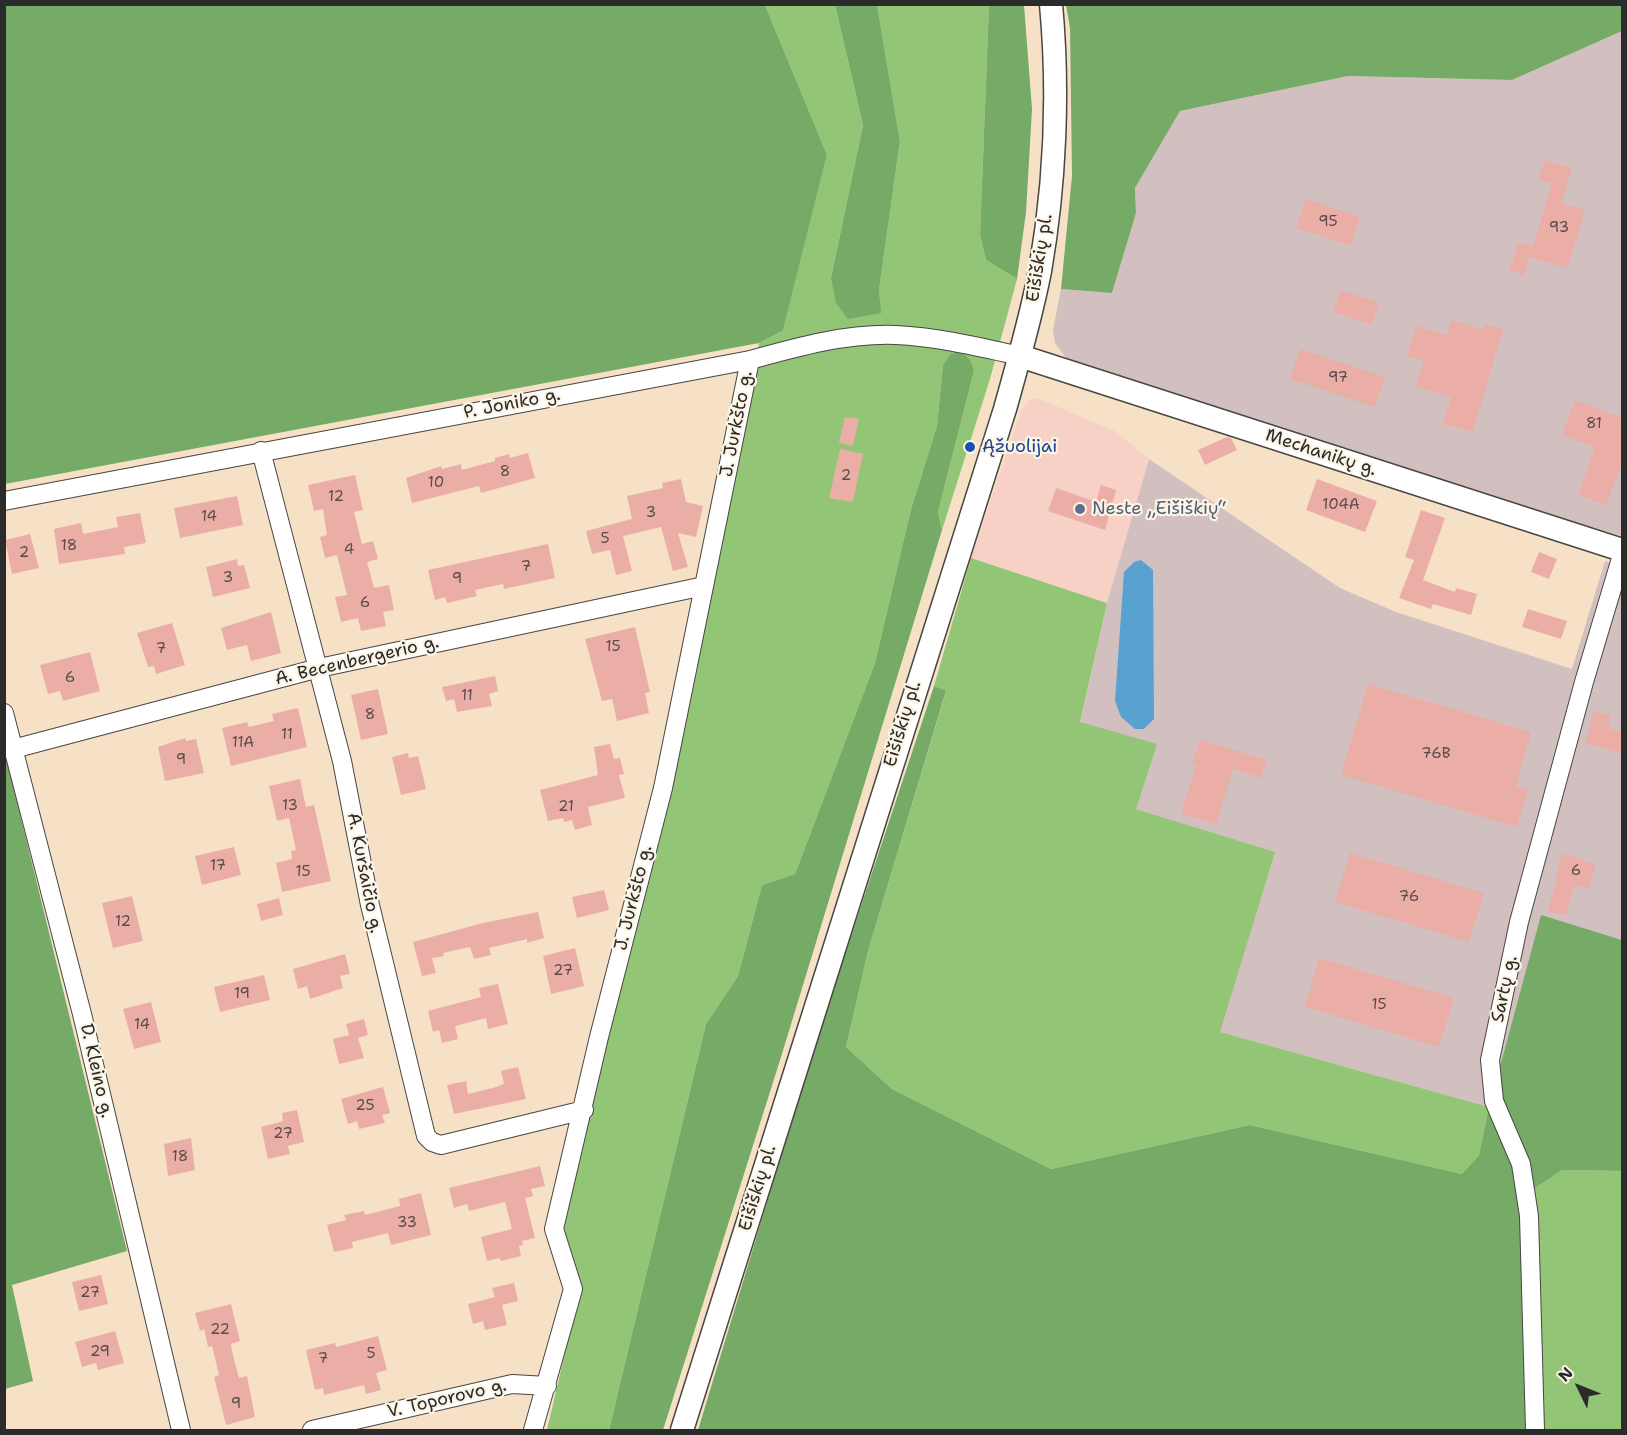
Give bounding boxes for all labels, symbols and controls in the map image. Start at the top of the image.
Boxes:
street label: Eišiškių pl. [1022,212,1058,304]
house number: 95 [1318,213,1338,231]
house number: 93 [1549,219,1569,237]
street label: J. Jurkšto g. [716,369,758,479]
house number: 97 [1328,369,1348,387]
street label: P. Joniko g. [462,384,562,424]
house number: 81 [1586,415,1602,433]
street label: Mechanikų g. [1263,425,1379,481]
place label: Ąžuolijai [982,436,1057,458]
marker: Ąžuolijai [963,440,977,454]
house number: 8 [500,463,510,481]
house number: 2 [841,467,851,485]
house number: 10 [428,474,444,492]
house number: 12 [328,488,344,506]
house number: 104A [1322,496,1360,514]
place label: Neste „Eišiškių“ [1092,498,1226,520]
marker: Neste „Eišiškių“ [1073,502,1087,516]
house number: 3 [646,504,656,522]
house number: 14 [201,508,217,526]
house number: 5 [600,530,610,548]
house number: 18 [61,537,77,555]
house number: 4 [344,541,354,559]
house number: 2 [19,544,29,562]
house number: 7 [521,558,531,576]
house number: 3 [223,569,233,587]
house number: 9 [452,570,462,588]
house number: 6 [360,594,370,612]
street label: A. Becenbergerio g. [273,632,441,690]
house number: 15 [605,638,621,656]
house number: 7 [156,640,166,658]
house number: 6 [65,669,75,687]
street label: Eišiškių pl. [880,678,926,770]
house number: 11 [461,687,473,705]
house number: 8 [365,706,375,724]
house number: 11 [281,726,293,744]
house number: 11A [232,734,254,752]
house number: 76B [1421,745,1451,763]
house number: 9 [176,751,186,769]
house number: 13 [282,797,298,815]
house number: 21 [558,798,574,816]
street label: A. Kuršaičio g. [342,811,386,935]
street label: J. Jurkšto g. [610,843,658,953]
house number: 17 [210,857,226,875]
house number: 6 [1571,862,1581,880]
house number: 15 [295,863,311,881]
house number: 76 [1399,888,1419,906]
house number: 12 [115,913,131,931]
street label: Sartų g. [1487,953,1523,1025]
house number: 27 [553,962,573,980]
house number: 19 [234,985,250,1003]
house number: 15 [1371,996,1387,1014]
house number: 14 [134,1016,150,1034]
street label: D. Kleino g. [75,1022,117,1120]
house number: 25 [355,1097,375,1115]
house number: 27 [273,1125,293,1143]
street label: Eišiškių pl. [735,1142,781,1234]
house number: 18 [172,1148,188,1166]
house number: 33 [397,1214,417,1232]
house number: 27 [80,1284,100,1302]
house number: 22 [210,1321,230,1339]
house number: 29 [90,1343,110,1361]
house number: 5 [366,1345,376,1363]
house number: 7 [318,1350,328,1368]
north arrow [1549,1357,1609,1417]
text: N [1553,1363,1577,1386]
street label: V. Toporovo g. [385,1375,509,1423]
house number: 9 [231,1395,241,1413]

